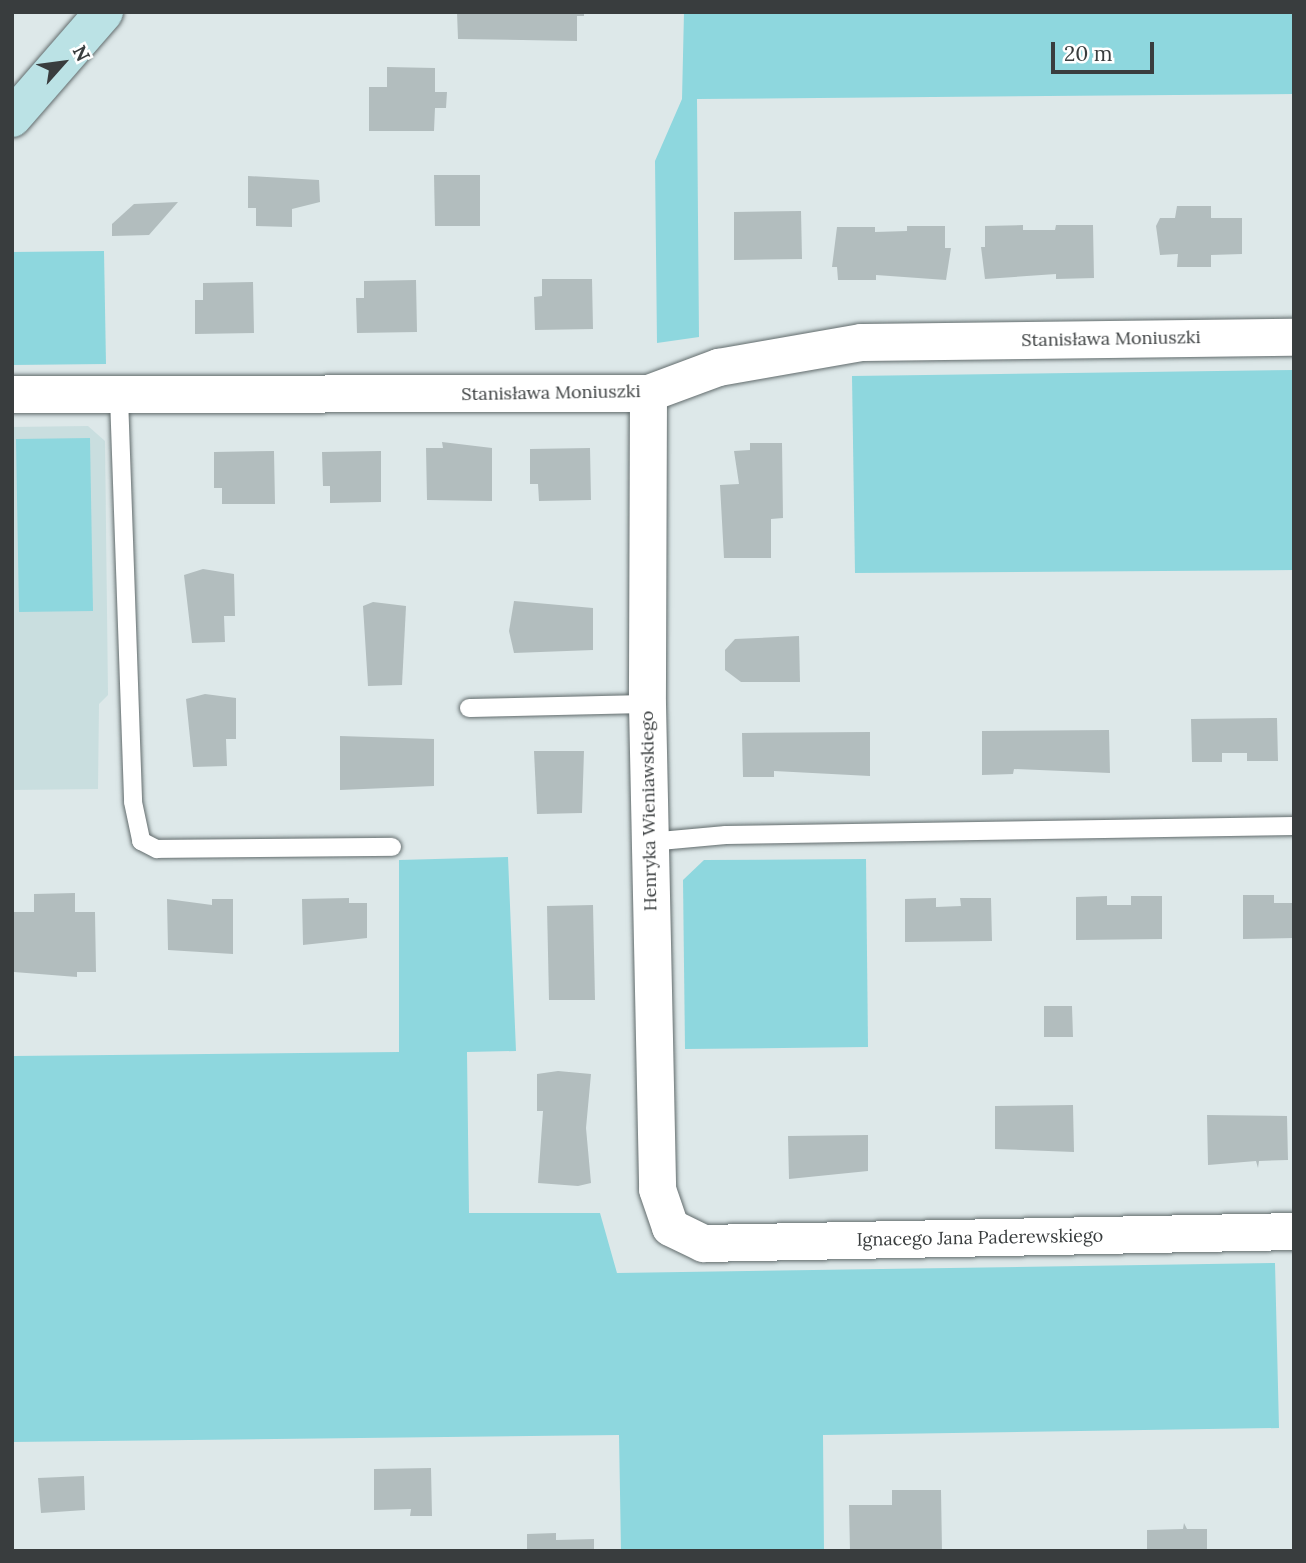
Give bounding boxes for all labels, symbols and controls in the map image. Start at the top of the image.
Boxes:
north arrow [28,28,98,98]
scale bar [1054,28,1157,72]
text: 20 m [1064,40,1113,67]
text: N [67,41,96,65]
street label: Stanisława Moniuszki [1021,327,1201,351]
street label: Stanisława Moniuszki [461,381,641,405]
street label: Henryka Wieniawskiego [636,711,662,911]
street label: Ignacego Jana Paderewskiego [857,1225,1103,1251]

